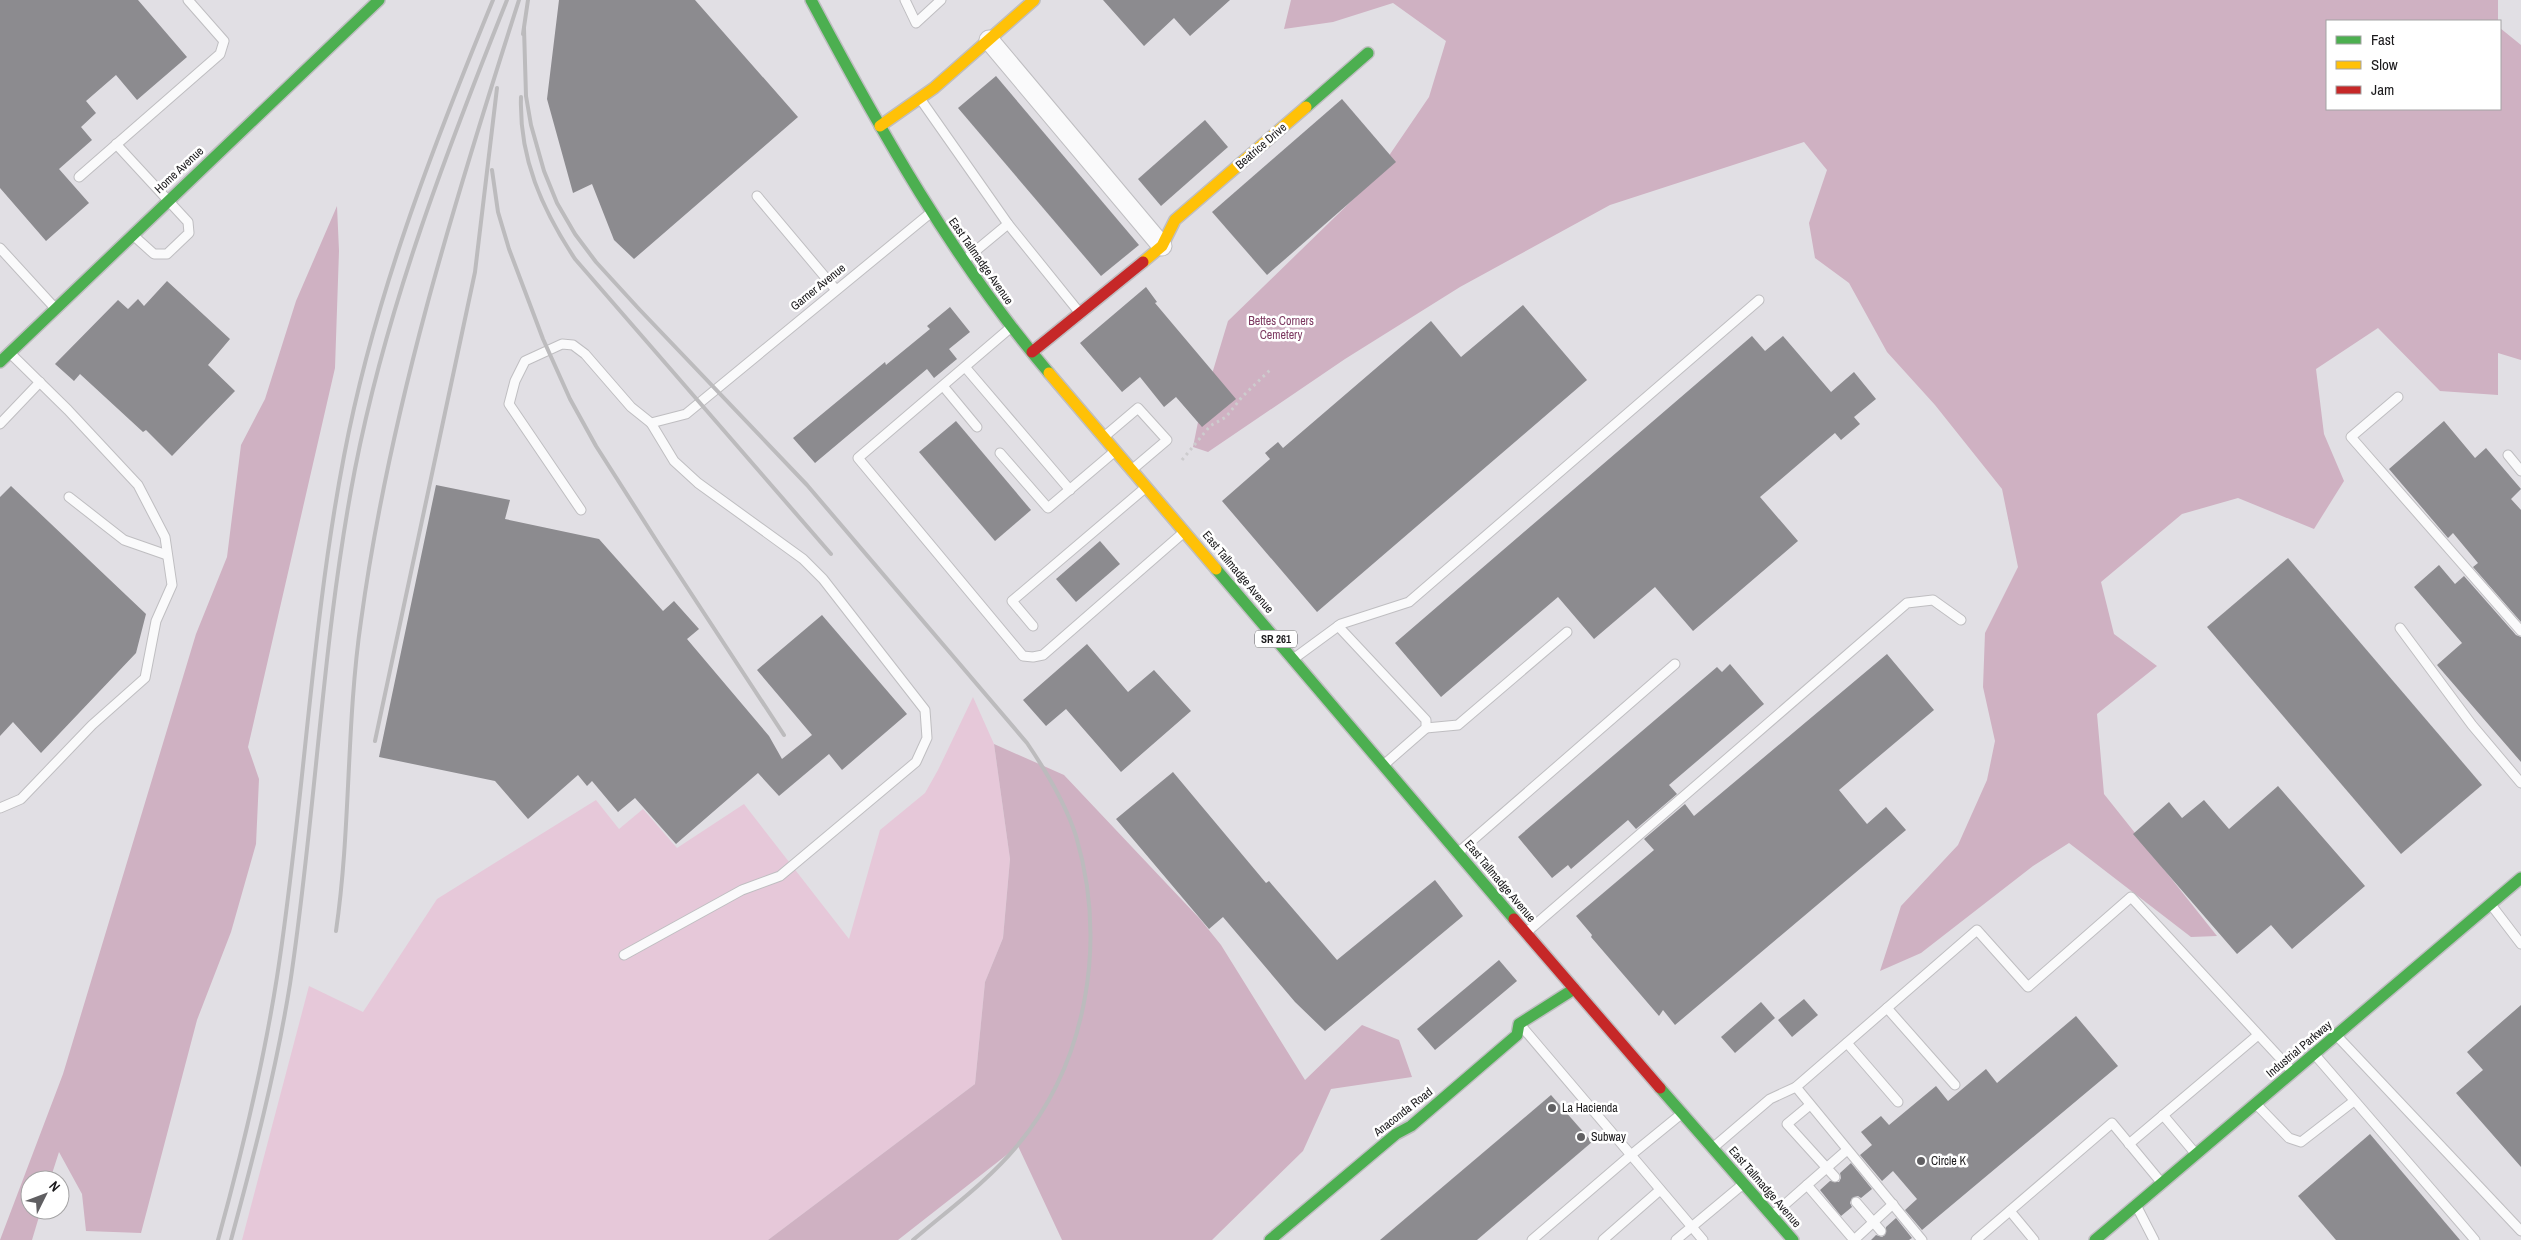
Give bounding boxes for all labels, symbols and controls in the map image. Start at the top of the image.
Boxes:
legend [2326,20,2501,110]
text: Fast [2371,29,2395,50]
text: Slow [2371,54,2398,75]
text: Jam [2371,79,2394,100]
street label: Beatrice Drive [1232,119,1290,173]
street label: Home Avenue [151,143,207,197]
street label: East Tallmadge Avenue [945,214,1017,308]
street label: Garner Avenue [787,260,849,314]
park label: Bettes Corners Cemetery [1248,313,1314,343]
street label: East Tallmadge Avenue [1199,528,1277,616]
road number: SR 261 [1255,630,1297,648]
street label: East Tallmadge Avenue [1461,837,1539,925]
street label: Industrial Parkway [2263,1017,2335,1081]
street label: Anaconda Road [1369,1084,1436,1141]
place label: La Hacienda [1562,1100,1618,1116]
marker: La Hacienda [1546,1102,1558,1114]
place label: Subway [1591,1129,1626,1145]
marker: Subway [1575,1131,1587,1143]
street label: East Tallmadge Avenue [1725,1143,1805,1231]
place label: Circle K [1931,1153,1966,1169]
marker: Circle K [1915,1155,1927,1167]
north arrow [20,1170,70,1220]
text: N [45,1177,64,1195]

